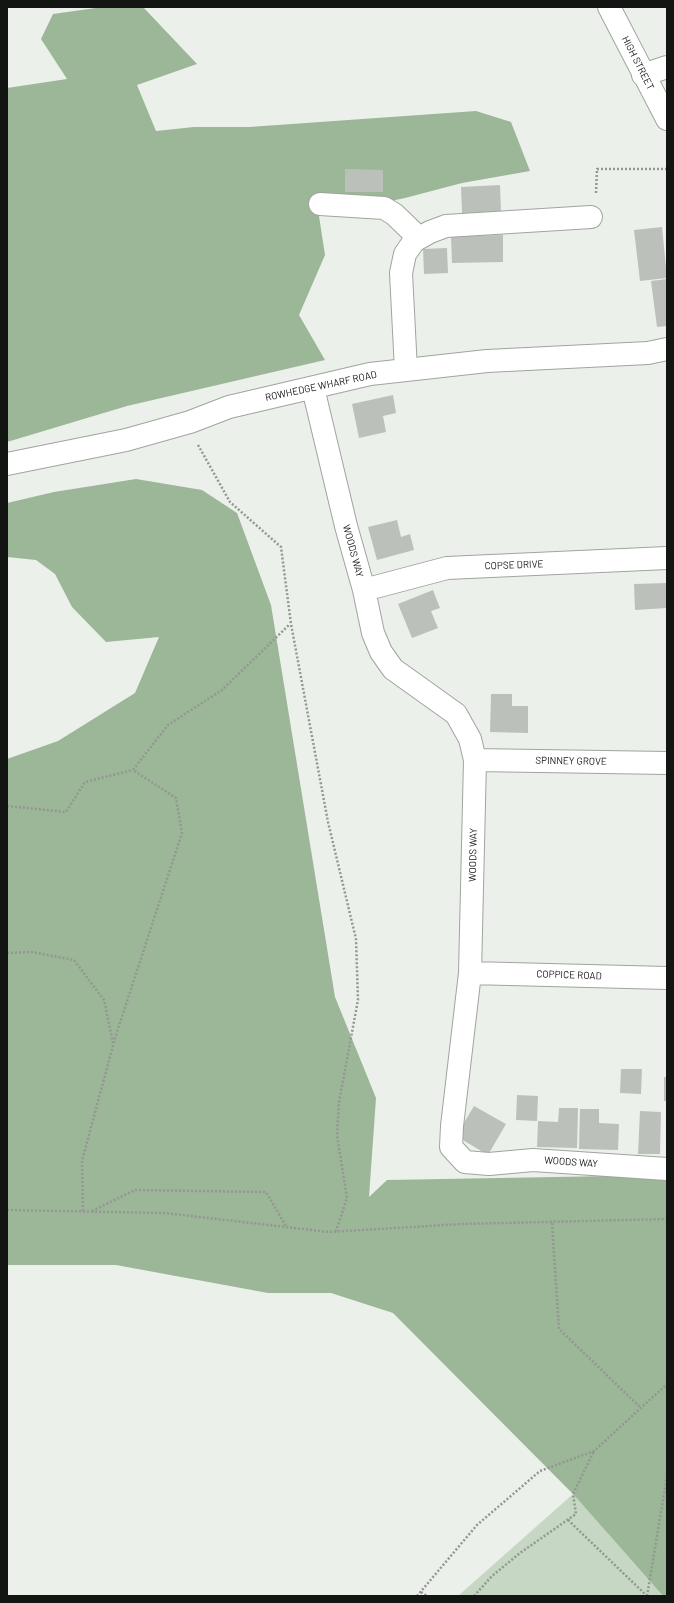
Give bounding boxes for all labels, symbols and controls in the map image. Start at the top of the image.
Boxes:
street label: HIGH STREET [619,34,657,92]
street label: ROWHEDGE WHARF ROAD [264,368,378,404]
street label: WOODS WAY [340,523,366,579]
street label: COPSE DRIVE [484,558,544,572]
street label: SPINNEY GROVE [535,754,607,768]
street label: WOODS WAY [467,828,479,882]
street label: COPPICE ROAD [536,968,602,982]
street label: WOODS WAY [544,1154,598,1170]

